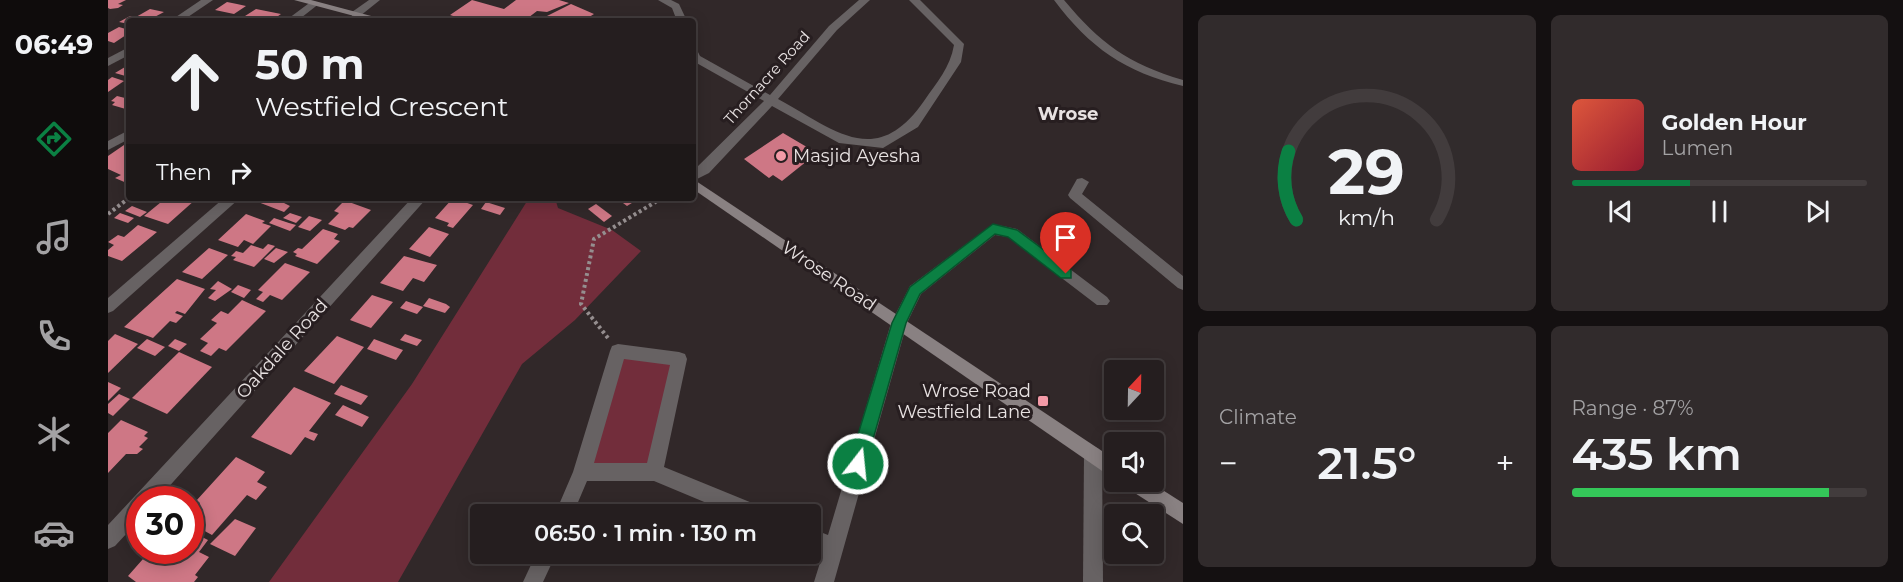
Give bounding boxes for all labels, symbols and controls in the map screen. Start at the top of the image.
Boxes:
street label: Thornacre Road [720,27,814,128]
text: 06:49 [15,28,93,61]
text: 50 m [255,38,364,90]
icon: ahead [156,42,234,120]
text: Westfield Crescent [255,90,509,123]
district label: Wrose [1038,103,1098,125]
text: Golden Hour [1662,109,1807,136]
icon: directions [33,118,75,160]
text: 29 [1328,134,1405,210]
text: Lumen [1662,136,1733,160]
place label: Masjid Ayesha [793,145,921,167]
marker: Masjid Ayesha [774,149,788,163]
icon: right [224,156,257,189]
text: Then [156,159,212,186]
icon: previous [1604,195,1637,228]
icon: pause [1703,195,1736,228]
icon: next [1801,195,1834,228]
text: km/h [1338,205,1395,231]
pin [1040,212,1091,274]
icon: music [33,216,75,258]
icon: arrive [1049,221,1082,254]
street label: Wrose Road [778,236,880,316]
street label: Oakdale Road [232,295,332,403]
icon: phone [33,315,75,357]
north arrow [1104,360,1164,420]
map controls [1104,360,1164,564]
place label: Wrose Road Westfield Lane [897,380,1031,423]
marker: Wrose Road Westfield Lane [1036,394,1050,408]
text: Range · 87% [1572,396,1694,420]
text: Climate [1219,405,1297,429]
icon: climate [33,413,75,455]
text: 435 km [1572,426,1742,481]
position arrow [826,432,890,496]
button: sound [1104,432,1164,492]
text: 21.5° [1317,435,1416,490]
text: − [1219,443,1238,483]
text: + [1496,443,1515,483]
speed limit sign: 30 [126,486,204,564]
button: search [1104,504,1164,564]
icon: car [33,512,75,554]
text: 06:50 · 1 min · 130 m [534,520,757,547]

